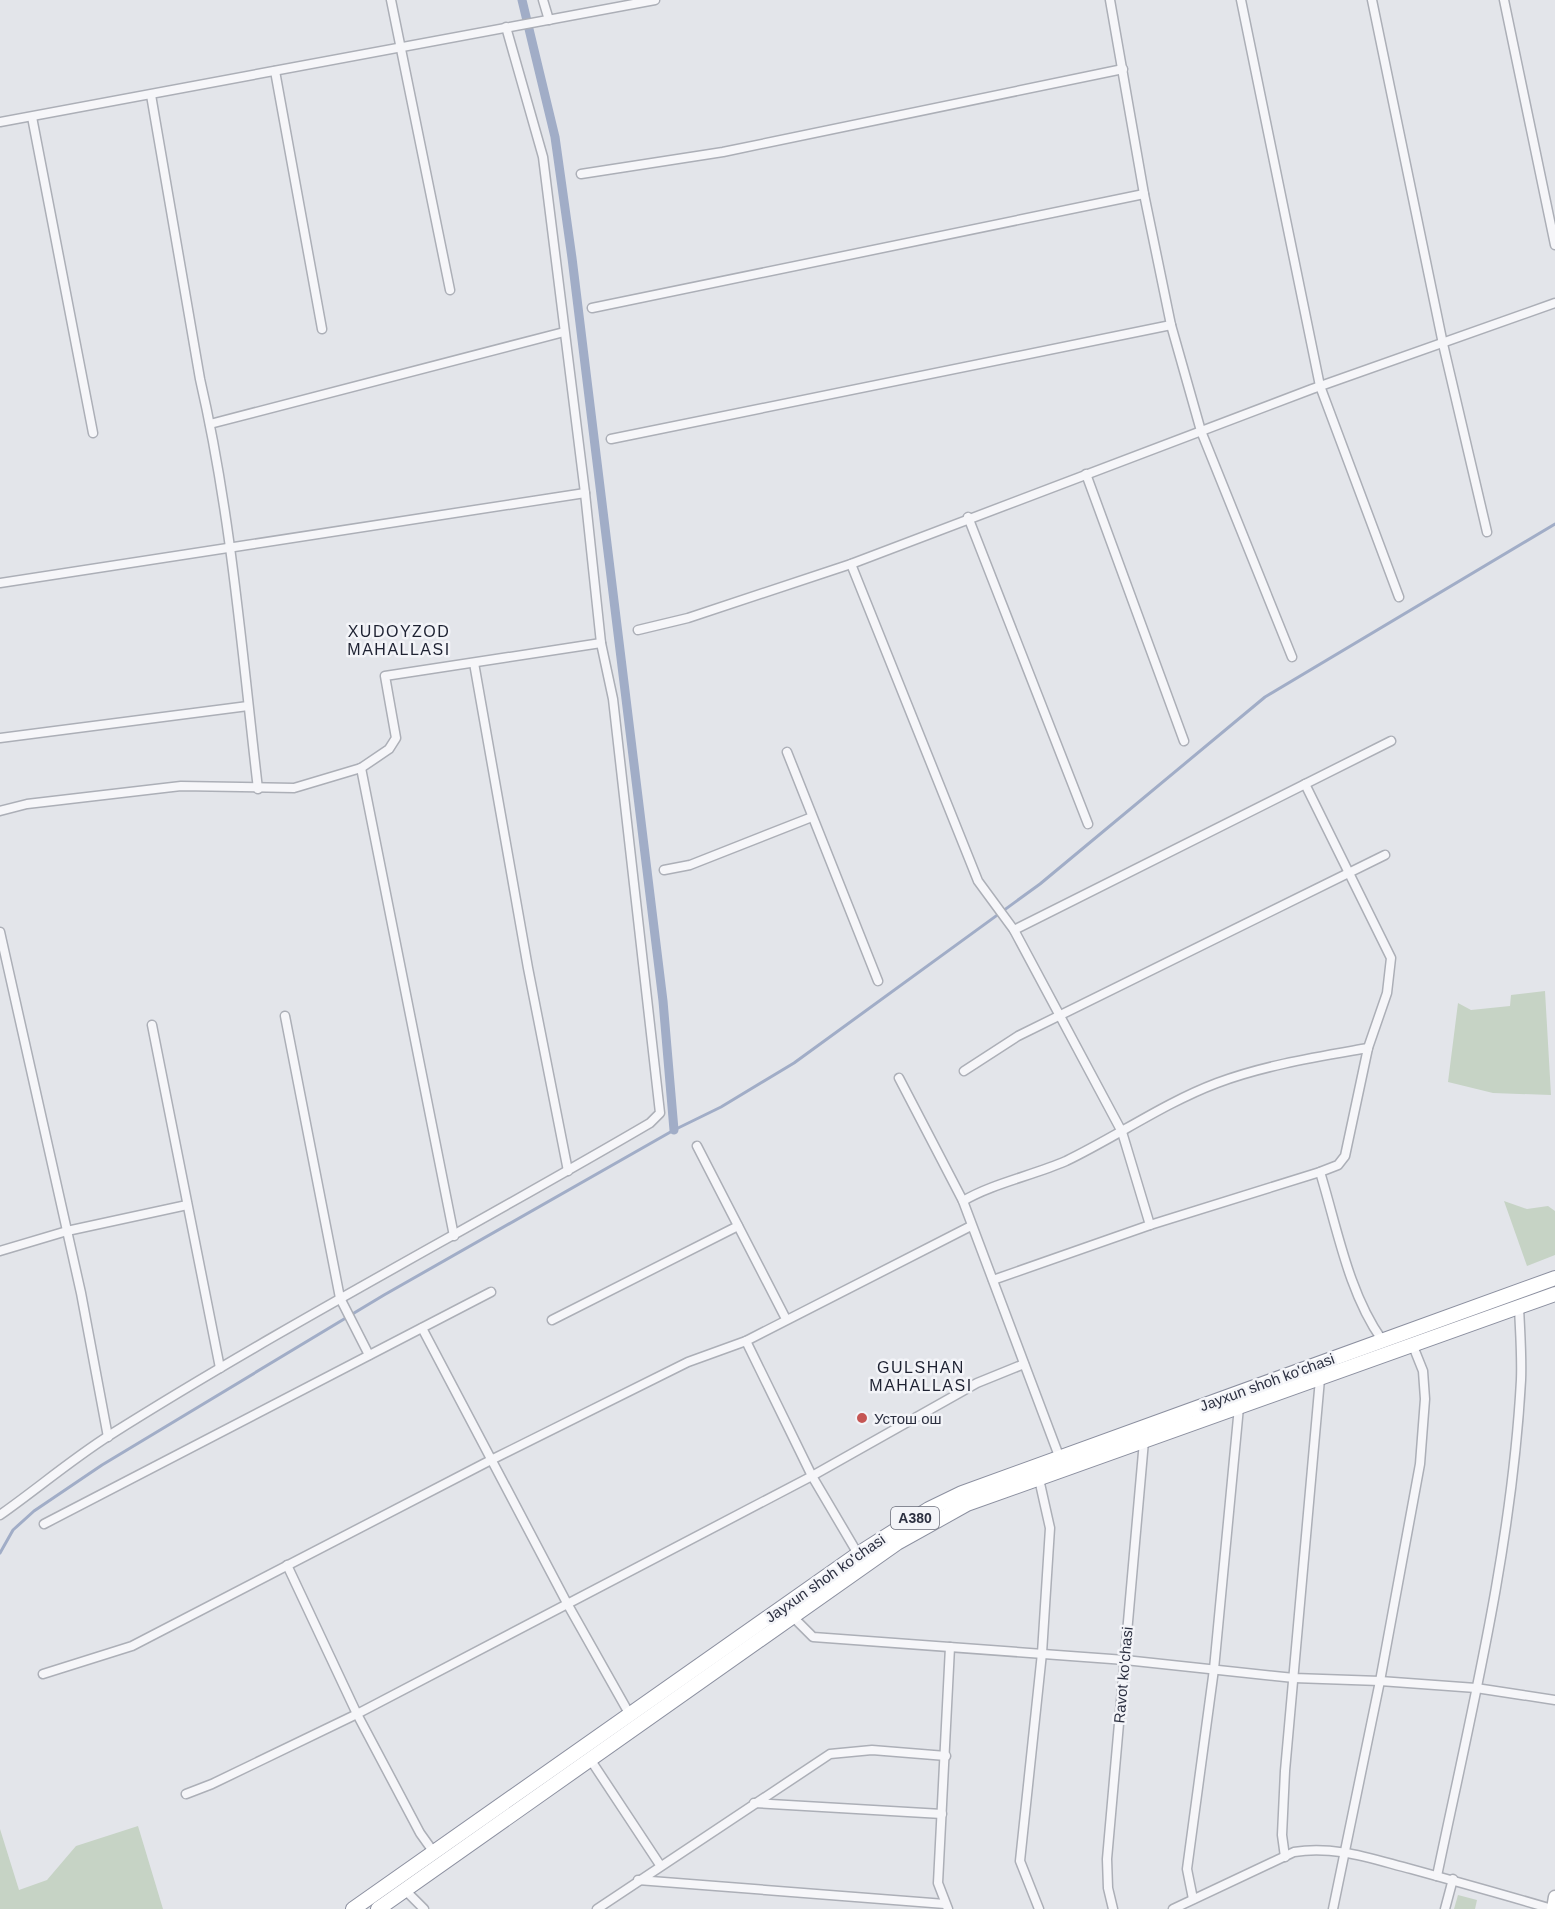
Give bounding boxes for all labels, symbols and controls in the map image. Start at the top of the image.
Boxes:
district label: XUDOYZOD MAHALLASI [347,623,451,658]
street label: Jayxun shoh ko'chasi [1197,1350,1337,1414]
district label: GULSHAN MAHALLASI [869,1359,973,1394]
place label: Устош ош [874,1410,942,1427]
marker: Устош ош [855,1411,869,1425]
road number: A380 [891,1507,939,1529]
street label: Jayxun shoh ko'chasi [762,1530,888,1626]
street label: Ravot ko'chasi [1110,1626,1136,1724]

